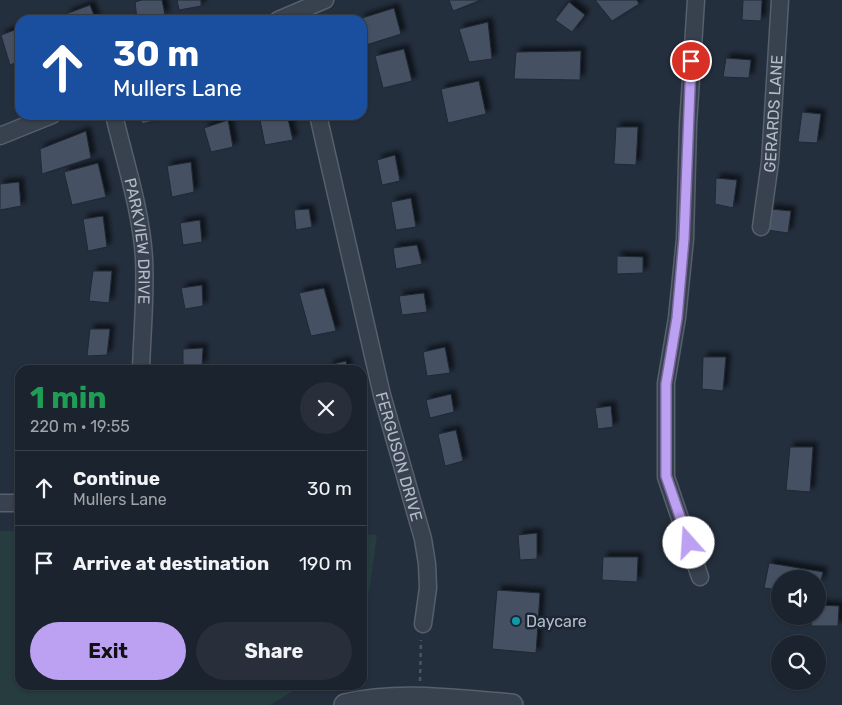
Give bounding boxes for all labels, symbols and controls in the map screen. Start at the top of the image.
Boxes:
text: 30 m [113,33,199,75]
icon: ahead [30,35,95,100]
pin [670,40,712,82]
icon: arrive [677,47,705,75]
street label: GERARDS LANE [759,54,786,174]
text: Mullers Lane [113,75,242,102]
street label: PARKVIEW DRIVE [121,176,154,305]
text: 1 min [30,380,107,416]
button: close [300,382,352,434]
street label: FERGUSON DRIVE [372,390,427,523]
text: 220 m · 19:55 [30,417,130,436]
text: Continue [73,467,160,490]
icon: ahead [30,474,58,502]
text: 30 m [307,477,352,500]
text: Mullers Lane [73,490,167,509]
position arrow [662,516,714,568]
icon: arrive [30,549,58,577]
text: Arrive at destination [73,552,269,575]
text: 190 m [299,552,352,575]
map controls [771,570,826,690]
button: sound [771,570,826,625]
place label: Daycare [526,612,587,631]
marker: Daycare [510,615,522,627]
button: Exit [30,622,186,680]
button: Share [196,622,352,680]
button: search [771,635,826,690]

